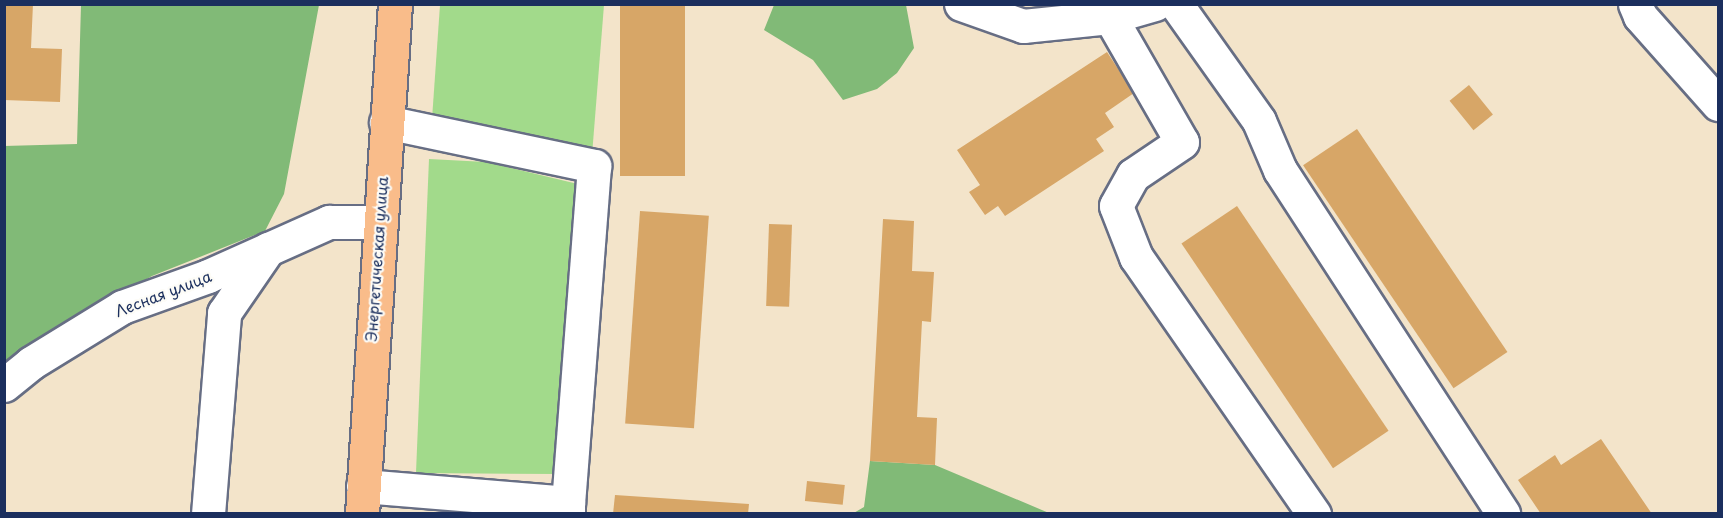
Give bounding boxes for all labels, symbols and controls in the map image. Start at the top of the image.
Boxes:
street label: Энергетическая улица [361,175,391,343]
street label: Лесная улица [112,266,214,320]

